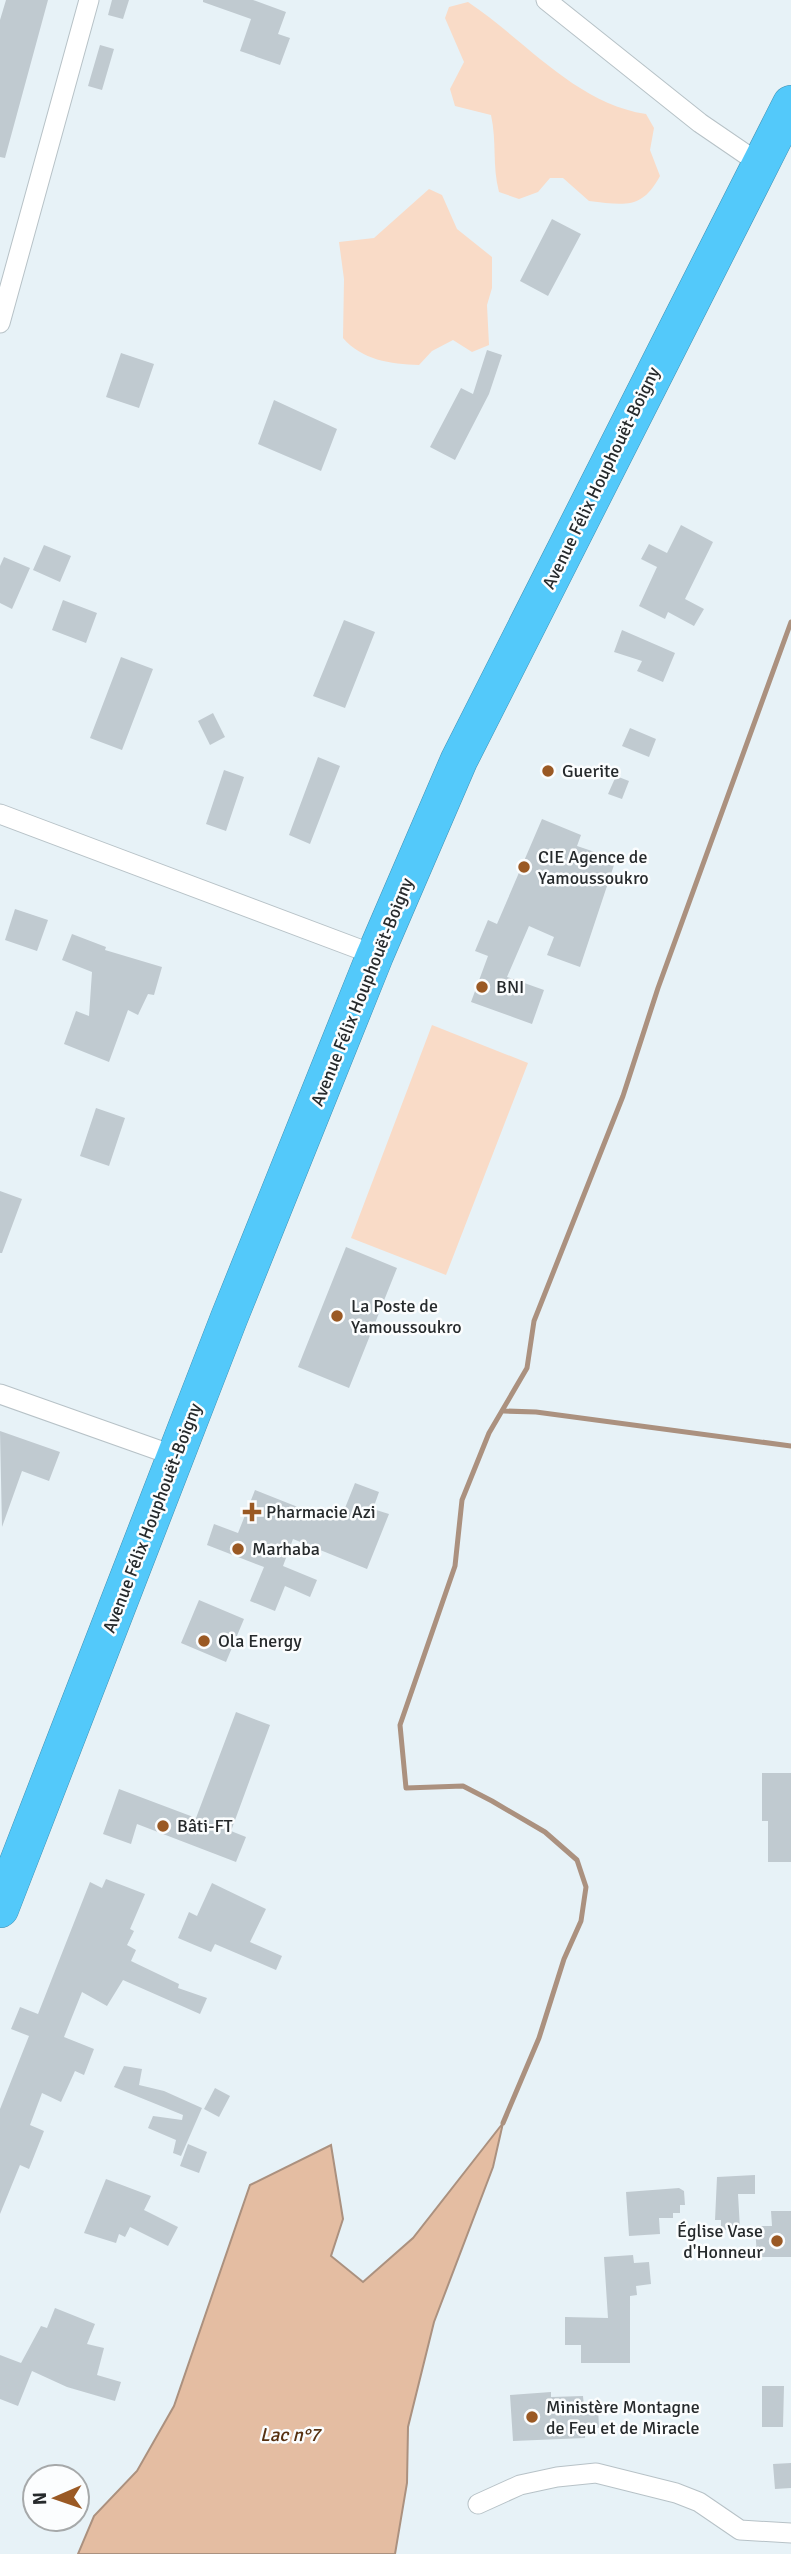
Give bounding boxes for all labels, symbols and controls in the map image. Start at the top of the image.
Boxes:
street label: Avenue Félix Houphouët-Boigny [538,363,665,593]
place label: Guerite [562,760,619,782]
marker: Guerite [540,763,556,779]
place label: CIE Agence de Yamoussoukro [538,846,649,889]
marker: CIE Agence de Yamoussoukro [516,859,532,875]
street label: Avenue Félix Houphouët-Boigny [306,874,418,1109]
place label: BNI [496,976,524,998]
marker: BNI [474,979,490,995]
place label: La Poste de Yamoussoukro [351,1295,462,1338]
marker: La Poste de Yamoussoukro [329,1308,345,1324]
street label: Avenue Félix Houphouët-Boigny [98,1399,206,1636]
place label: Pharmacie Azi [266,1501,376,1523]
marker: Pharmacie Azi [244,1504,260,1520]
place label: Marhaba [252,1538,320,1560]
marker: Marhaba [230,1541,246,1557]
place label: Ola Energy [218,1630,302,1652]
marker: Ola Energy [196,1633,212,1649]
place label: Bâti-FT [177,1815,233,1837]
marker: Bâti-FT [155,1818,171,1834]
place label: Église Vase d'Honneur [677,2220,763,2263]
marker: Église Vase d'Honneur [769,2233,785,2249]
place label: Ministère Montagne de Feu et de Miracle [546,2396,700,2439]
marker: Ministère Montagne de Feu et de Miracle [524,2409,540,2425]
water label: Lac n°7 [260,2423,323,2447]
north arrow [21,2463,91,2533]
text: N [28,2492,52,2506]

